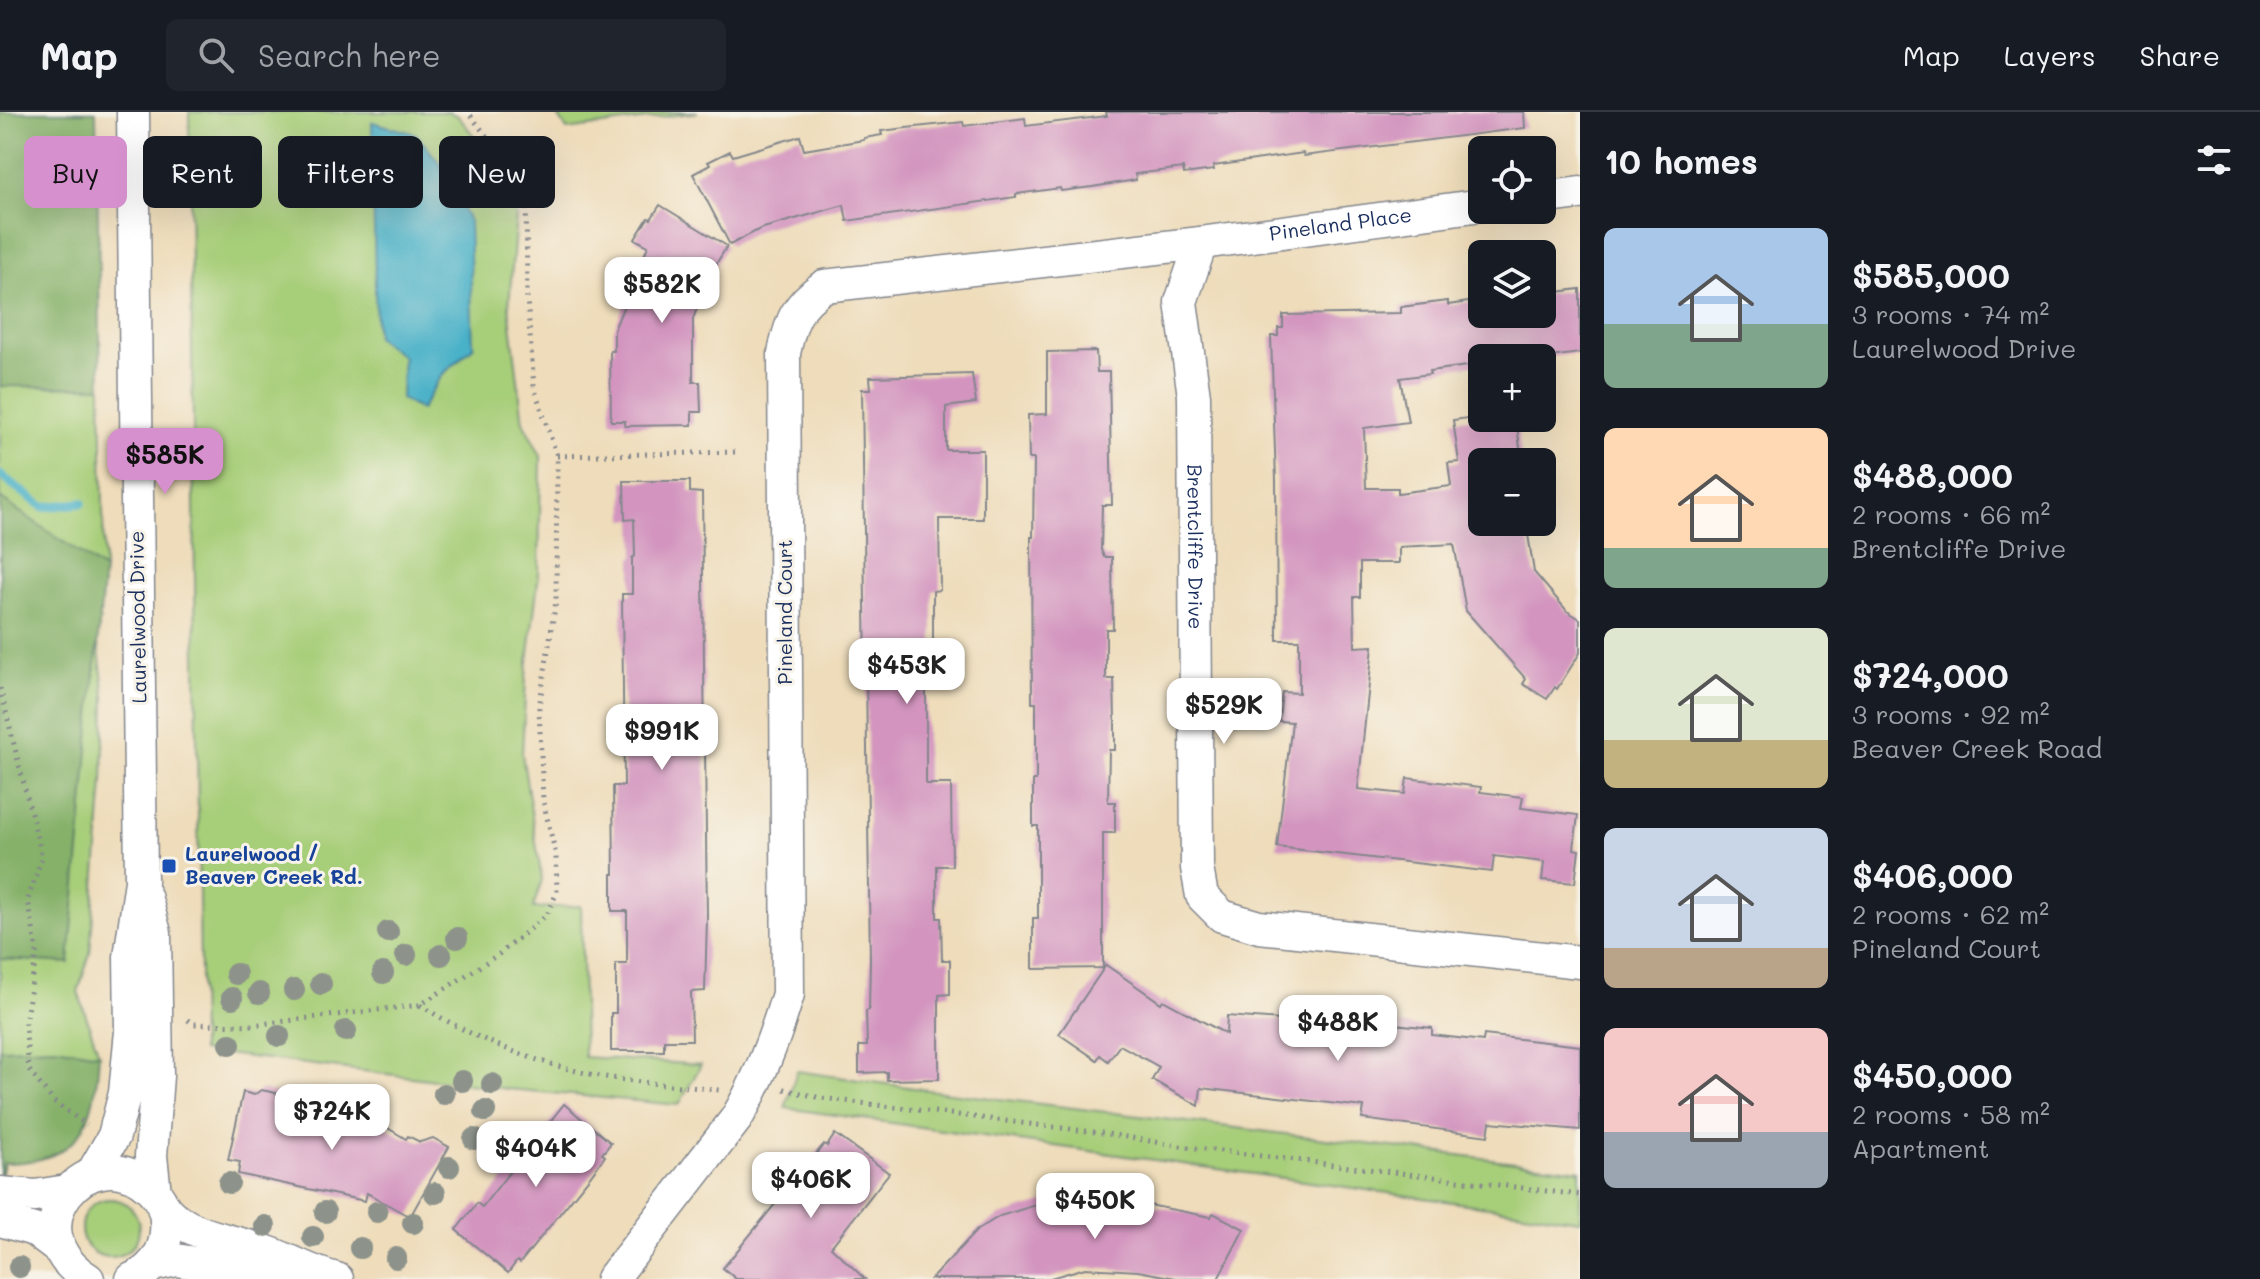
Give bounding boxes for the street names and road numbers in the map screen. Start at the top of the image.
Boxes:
street label: Pineland Place [1267,201,1413,246]
street label: Brentcliffe Drive [1182,464,1209,629]
street label: Laurelwood Drive [122,531,152,704]
street label: Pineland Court [771,539,797,685]

